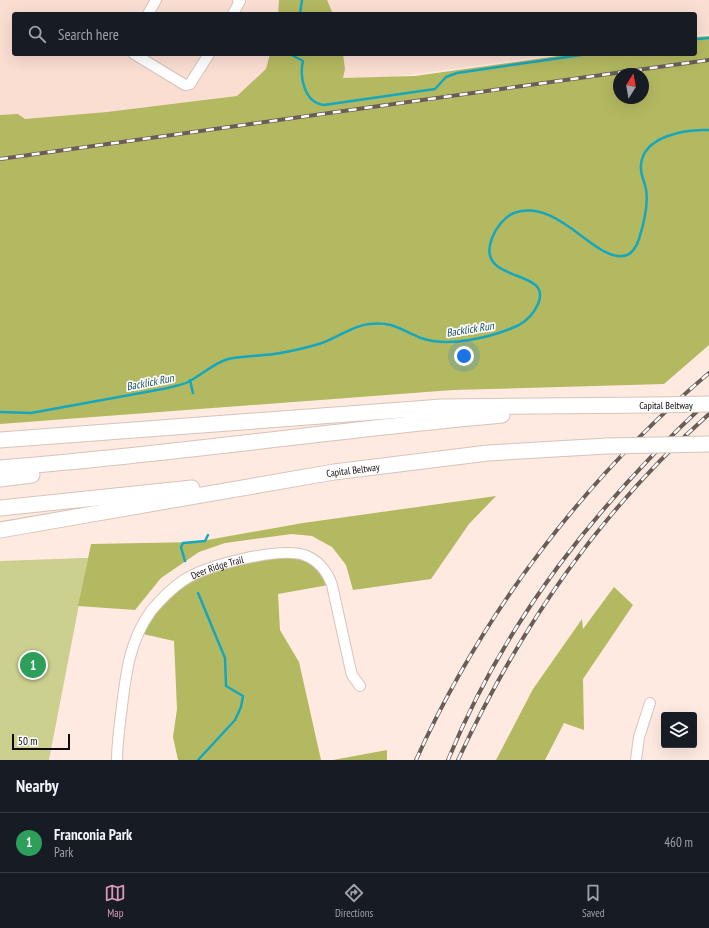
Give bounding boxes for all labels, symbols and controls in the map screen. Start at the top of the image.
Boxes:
search box [12,12,697,56]
icon: search [26,23,48,45]
text: Search here [58,25,119,44]
north arrow [613,68,649,104]
water label: Backlick Run [445,318,496,340]
your location [454,346,474,366]
water label: Backlick Run [125,370,176,393]
street label: Capital Beltway [639,399,693,412]
street label: Capital Beltway [325,460,381,480]
street label: Deer Ridge Trail [189,553,245,582]
pin: 1 [20,650,46,680]
map controls [661,712,697,748]
button: layers [661,712,697,748]
scale bar [12,732,70,751]
text: 50 m [18,734,37,748]
text: Nearby [16,775,59,797]
text: Franconia Park [54,825,132,844]
text: 1 [26,834,32,851]
text: 460 m [664,834,693,851]
text: Park [54,844,73,861]
tab: Map [104,882,126,920]
tab: Directions [335,882,373,920]
tab: Saved [582,882,605,920]

